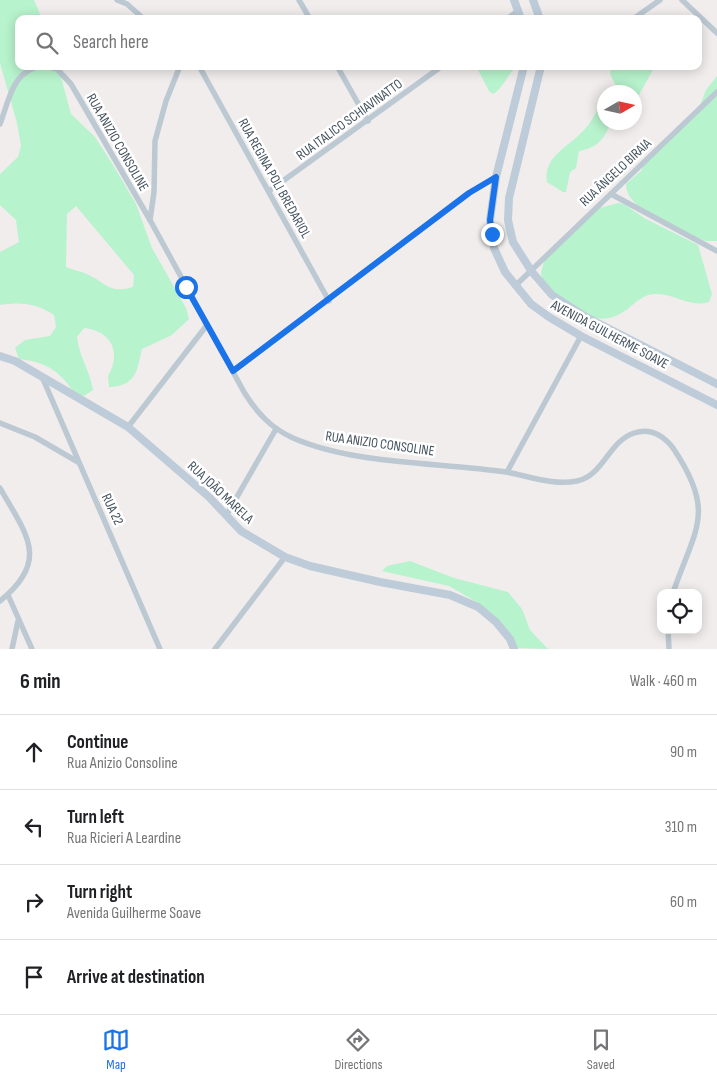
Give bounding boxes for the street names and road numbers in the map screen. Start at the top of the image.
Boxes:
street label: RUA ITALICO SCHIAVINATTO [293,75,406,164]
street label: RUA ANIZIO CONSOLINE [83,90,152,194]
street label: RUA REGINA POLI BREDARIOL [235,115,315,241]
street label: RUA ÂNGELO BIRAIA [576,134,655,210]
street label: AVENIDA GUILHERME SOAVE [547,296,672,373]
street label: RUA ANIZIO CONSOLINE [324,427,436,460]
street label: RUA JOÃO MARELA [184,458,258,528]
street label: RUA 22 [98,491,127,528]

